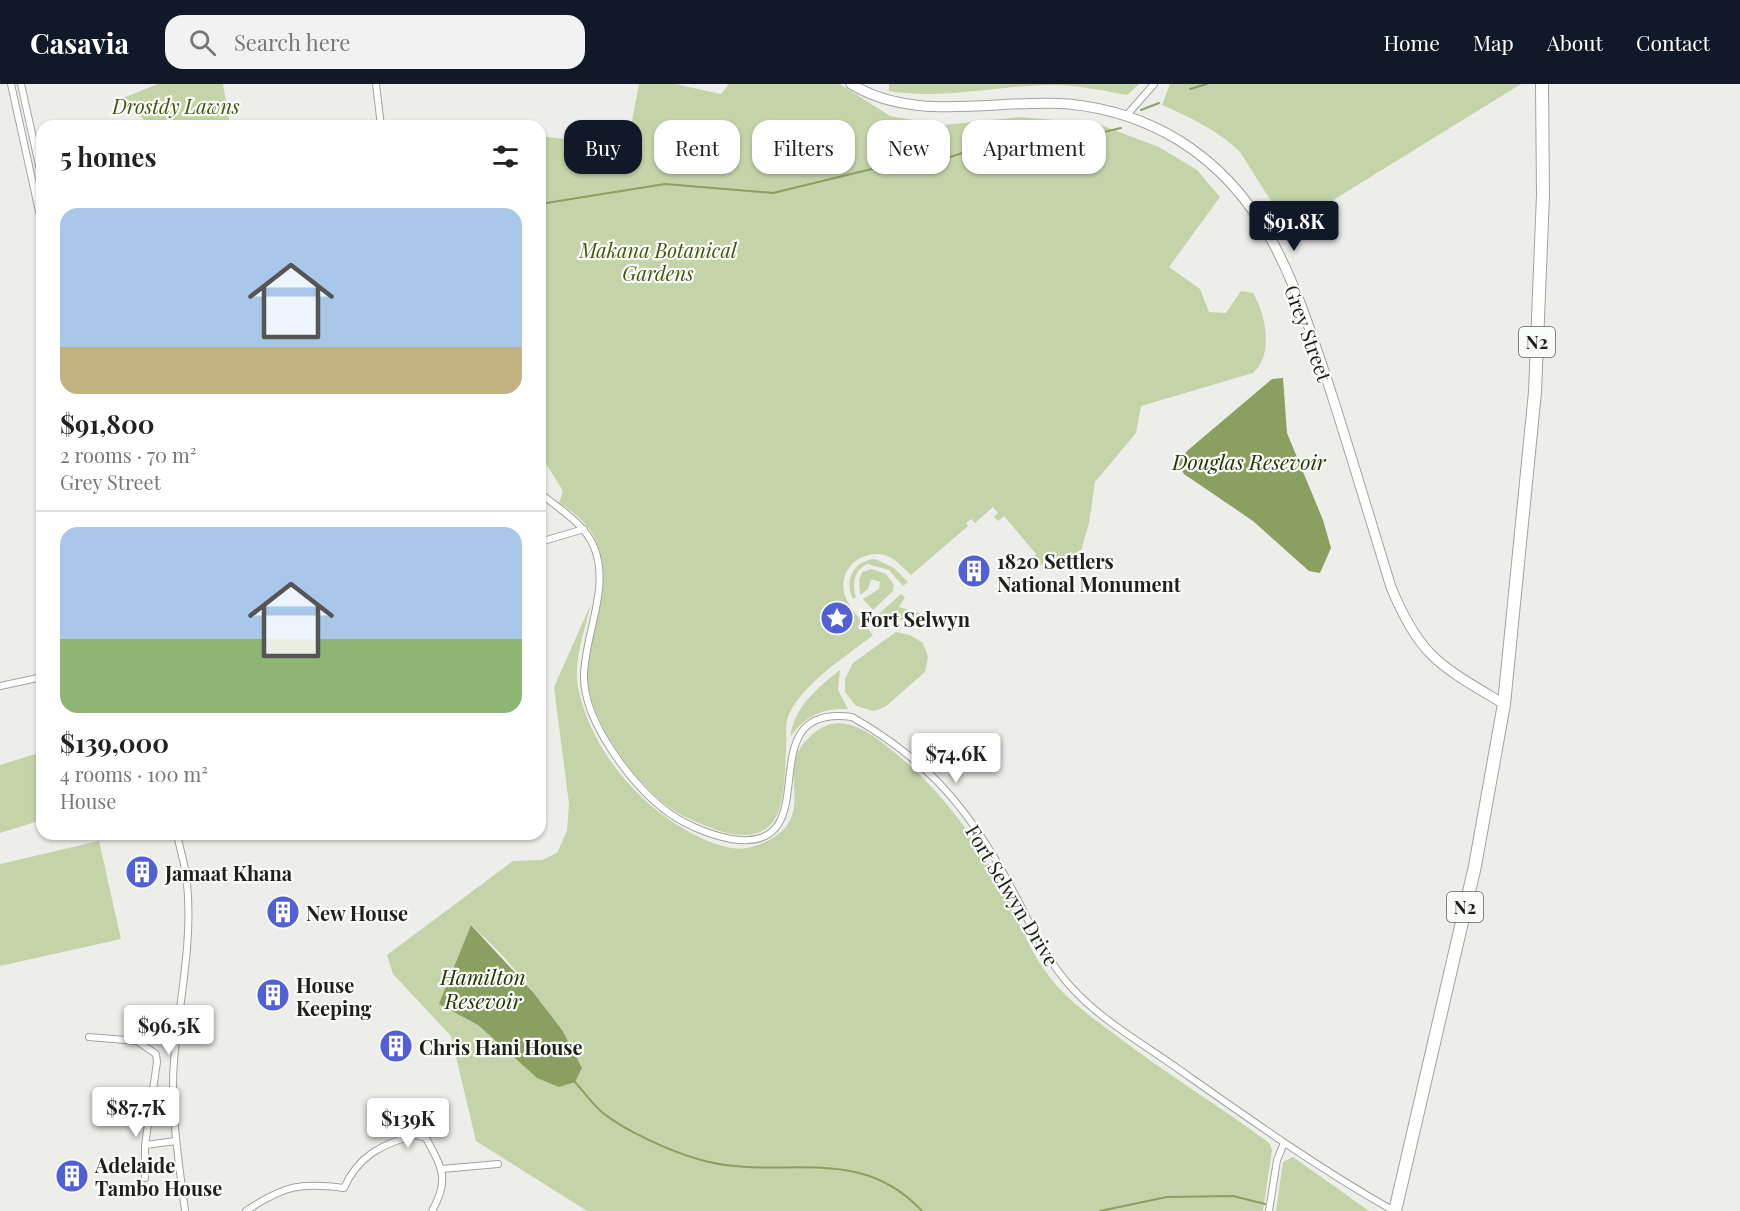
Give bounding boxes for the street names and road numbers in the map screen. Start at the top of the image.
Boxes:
street label: Grey Street [1279,281,1339,386]
road number: N2 [1519,327,1555,357]
street label: Fort Selwyn Drive [960,819,1066,971]
road number: N2 [1447,892,1483,922]

